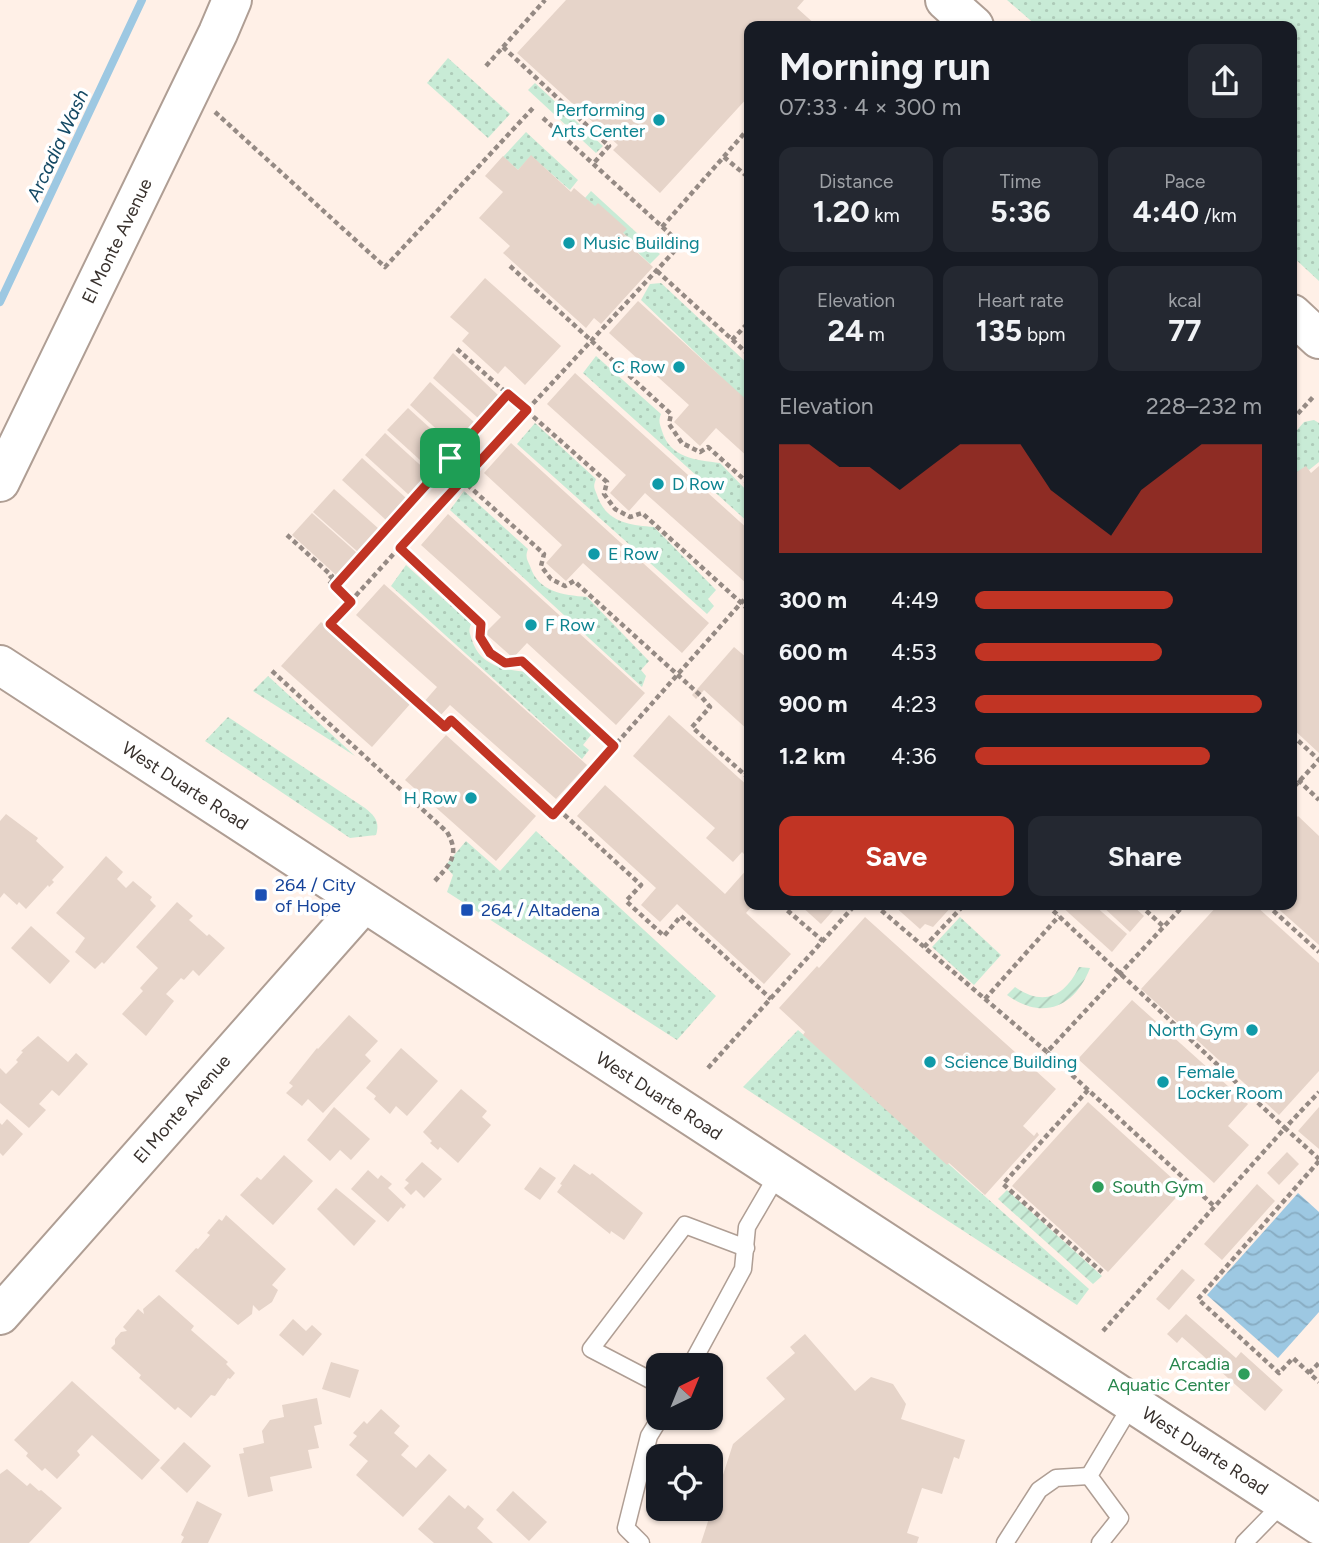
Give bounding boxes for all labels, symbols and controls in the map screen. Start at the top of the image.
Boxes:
text: Morning run [779,44,991,90]
button: share [1188,44,1262,118]
water label: Arcadia Wash [21,85,93,206]
text: 07:33 · 4 × 300 m [779,93,961,121]
place label: Performing Arts Center [552,99,645,142]
marker: Performing Arts Center [651,112,667,128]
text: Distance [819,170,893,193]
text: Time [1000,170,1041,193]
text: Pace [1164,170,1205,193]
street label: El Monte Avenue [77,175,157,307]
text: 1.20 [813,193,870,230]
text: 5:36 [990,193,1051,230]
text: 4:40 [1133,193,1199,230]
text: km [870,204,900,227]
text: /km [1199,204,1237,227]
place label: Music Building [583,232,700,254]
marker: Music Building [561,235,577,251]
text: Elevation [817,289,895,312]
text: Heart rate [977,289,1064,312]
text: kcal [1168,289,1201,312]
text: 24 [828,312,864,349]
text: 135 [975,312,1022,349]
text: 77 [1168,312,1202,349]
text: m [864,323,885,346]
text: bpm [1022,323,1066,346]
place label: C Row [612,356,665,378]
marker: C Row [671,359,687,375]
text: Elevation [779,392,874,420]
text: 228–232 m [1146,392,1262,420]
pin [420,428,480,488]
icon: arrive [431,439,469,477]
place label: D Row [672,473,724,495]
marker: D Row [650,476,666,492]
place label: E Row [608,543,659,565]
marker: E Row [586,546,602,562]
text: 300 m [779,586,847,614]
text: 4:49 [891,586,938,614]
place label: F Row [545,614,595,636]
marker: F Row [523,617,539,633]
text: 600 m [779,638,848,666]
text: 4:53 [891,638,937,666]
text: 900 m [779,690,848,718]
text: 4:23 [891,690,936,718]
street label: West Duarte Road [118,737,252,835]
text: 1.2 km [779,742,846,770]
text: 4:36 [891,742,937,770]
place label: H Row [403,787,457,809]
marker: H Row [463,790,479,806]
button: Save [779,816,1014,896]
button: Share [1028,816,1262,896]
place label: 264 / City of Hope [275,874,356,917]
marker: 264 / City of Hope [253,887,269,903]
place label: 264 / Altadena [481,899,600,921]
marker: 264 / Altadena [459,902,475,918]
place label: North Gym [1148,1019,1238,1041]
marker: North Gym [1244,1022,1260,1038]
street label: West Duarte Road [592,1047,726,1145]
street label: El Monte Avenue [129,1050,235,1168]
place label: Science Building [944,1051,1077,1073]
marker: Science Building [922,1054,938,1070]
place label: Female Locker Room [1177,1061,1283,1104]
marker: Female Locker Room [1155,1074,1171,1090]
place label: South Gym [1112,1176,1203,1198]
marker: South Gym [1090,1179,1106,1195]
north arrow [646,1353,723,1430]
map controls [646,1353,723,1521]
place label: Arcadia Aquatic Center [1108,1353,1230,1396]
marker: Arcadia Aquatic Center [1236,1366,1252,1382]
street label: West Duarte Road [1138,1402,1272,1500]
button: locate [646,1444,723,1521]

